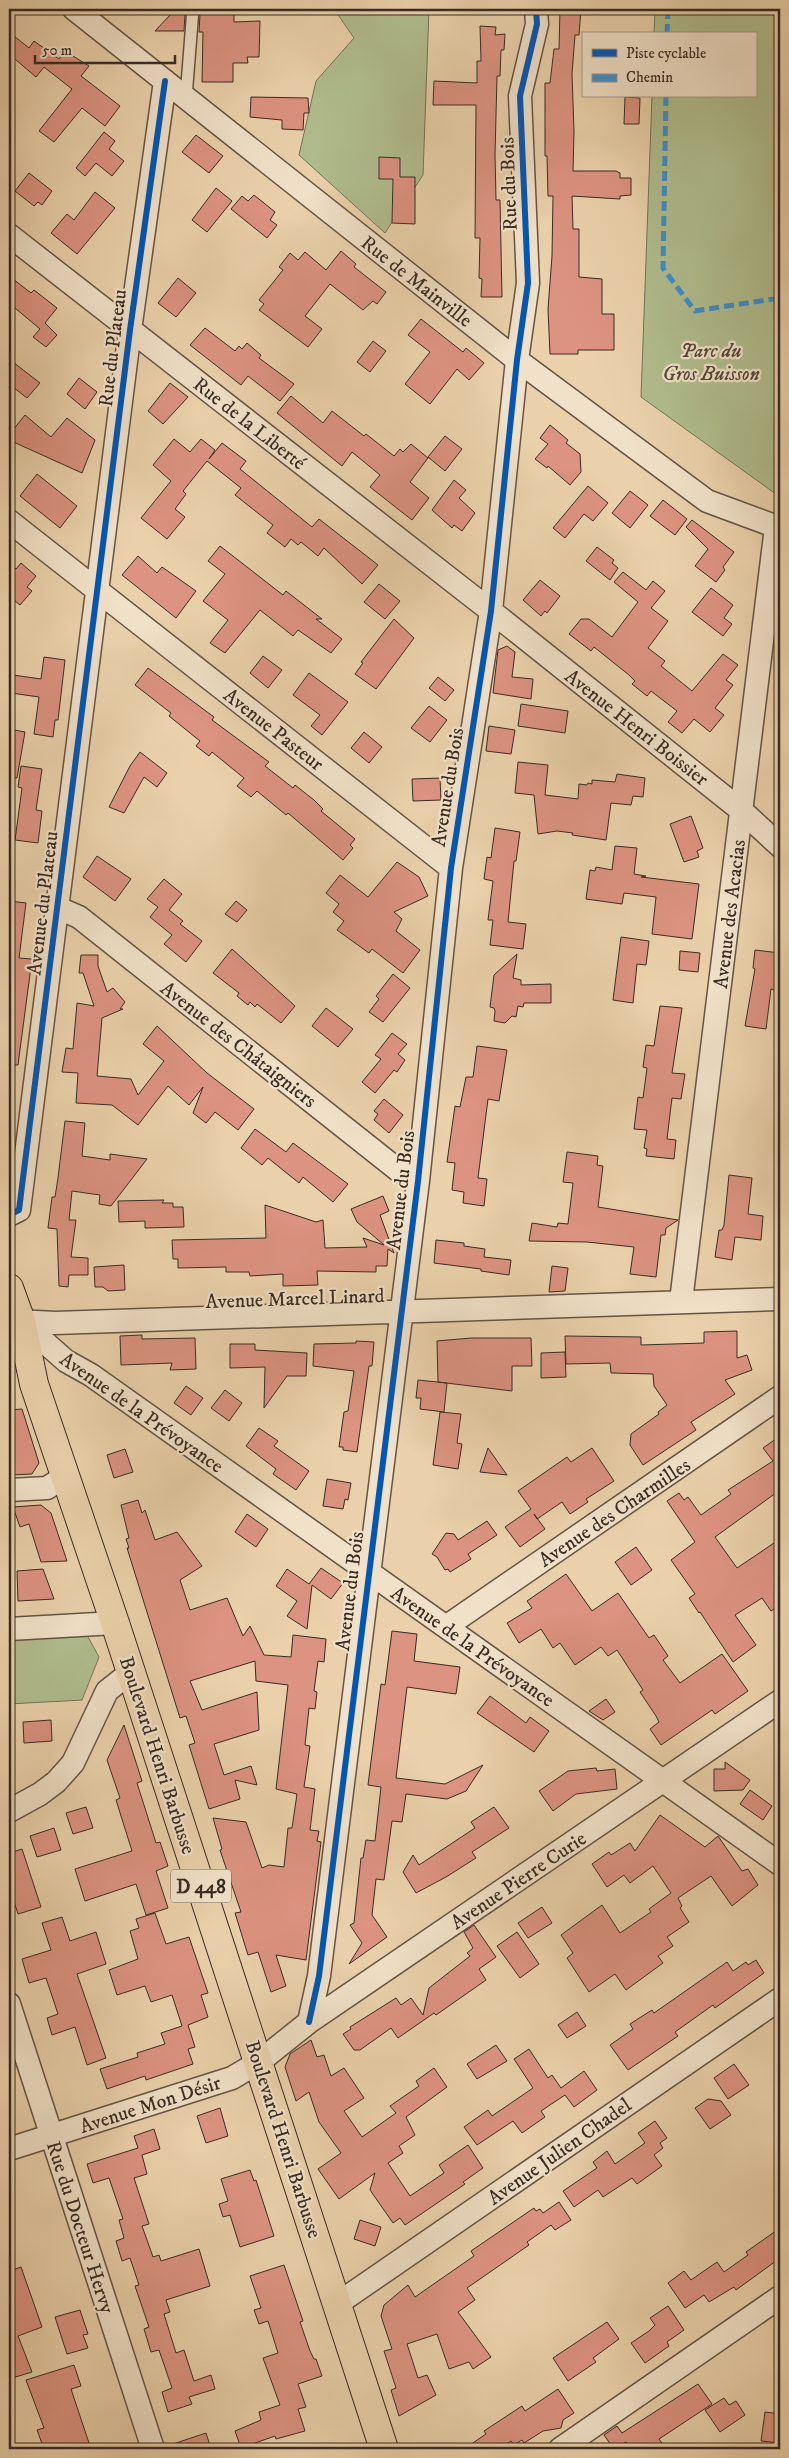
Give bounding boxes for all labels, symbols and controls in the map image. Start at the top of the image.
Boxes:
scale bar [35,32,175,64]
legend [582,32,756,98]
text: 50 m [42,41,72,60]
text: Piste cyclable [626,44,706,63]
text: Chemin [626,68,673,87]
street label: Rue du Bois [495,136,524,231]
street label: Rue de Mainville [355,231,477,333]
street label: Rue du Plateau [94,288,133,408]
park label: Parc du Gros Buisson [662,339,760,387]
street label: Rue de la Liberté [188,372,311,476]
street label: Avenue Henri Boissier [559,664,713,793]
street label: Avenue Pasteur [218,683,329,777]
street label: Avenue du Bois [427,726,470,849]
street label: Avenue du Plateau [22,830,65,977]
street label: Avenue des Acacias [709,838,752,990]
street label: Avenue des Châtaigniers [155,976,321,1114]
street label: Avenue du Bois [382,1129,421,1251]
street label: Avenue Marcel Linard [205,1284,385,1315]
street label: Avenue de la Prévoyance [54,1347,228,1479]
street label: Avenue des Charmilles [534,1453,696,1573]
street label: Avenue du Bois [331,1530,370,1652]
street label: Avenue de la Prévoyance [385,1581,559,1713]
street label: Boulevard Henri Barbusse [113,1653,200,1858]
street label: Avenue Pierre Curie [446,1827,591,1936]
road number: D 448 [171,1870,231,1902]
street label: Boulevard Henri Barbusse [239,2037,326,2242]
street label: Avenue Mon Désir [77,2071,225,2140]
street label: Avenue Julien Chadel [483,2093,637,2211]
street label: Rue du Docteur Hervy [40,2138,119,2317]

